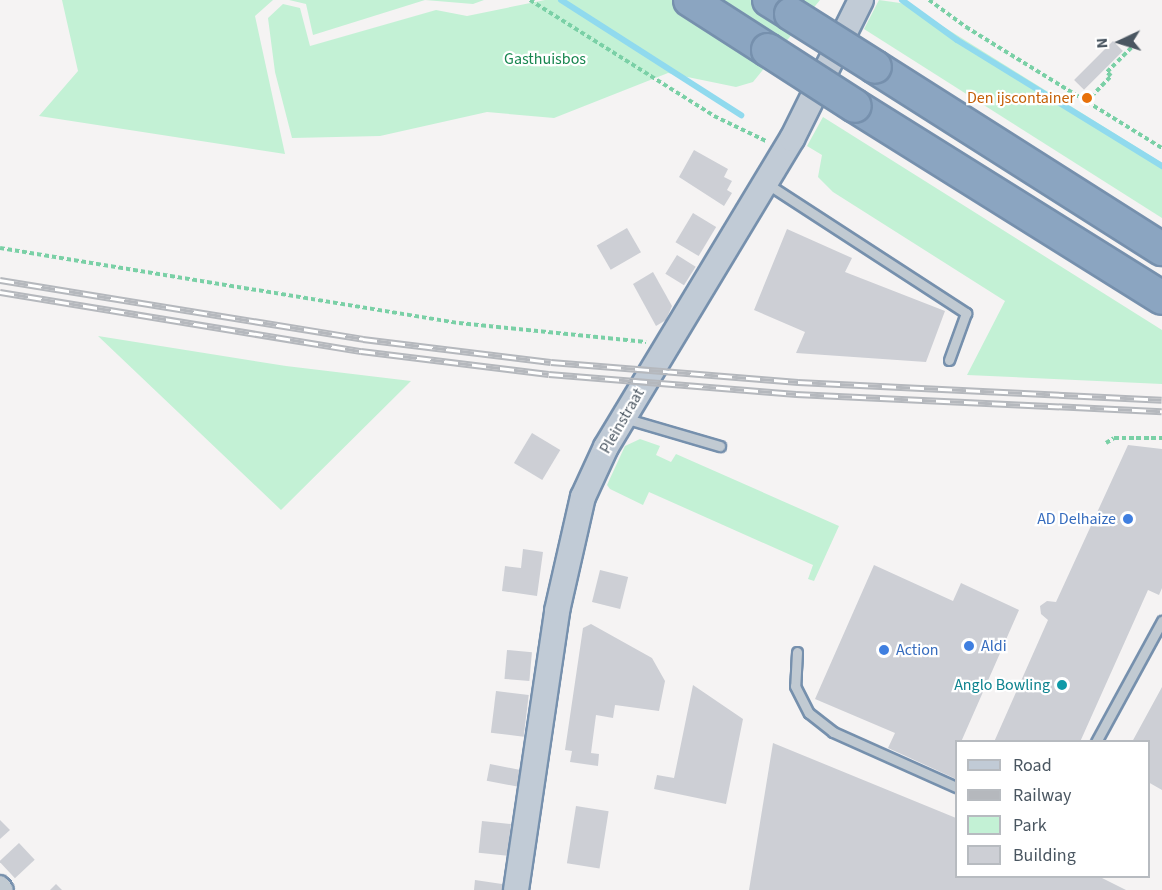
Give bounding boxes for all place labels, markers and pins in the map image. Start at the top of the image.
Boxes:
place label: Den ijscontainer [967,88,1075,108]
marker: Den ijscontainer [1080,91,1094,105]
place label: AD Delhaize [1037,509,1116,529]
marker: AD Delhaize [1121,512,1135,526]
place label: Aldi [981,636,1007,656]
marker: Aldi [962,639,976,653]
place label: Action [896,640,939,660]
marker: Action [877,643,891,657]
place label: Anglo Bowling [954,675,1050,695]
marker: Anglo Bowling [1055,678,1069,692]

